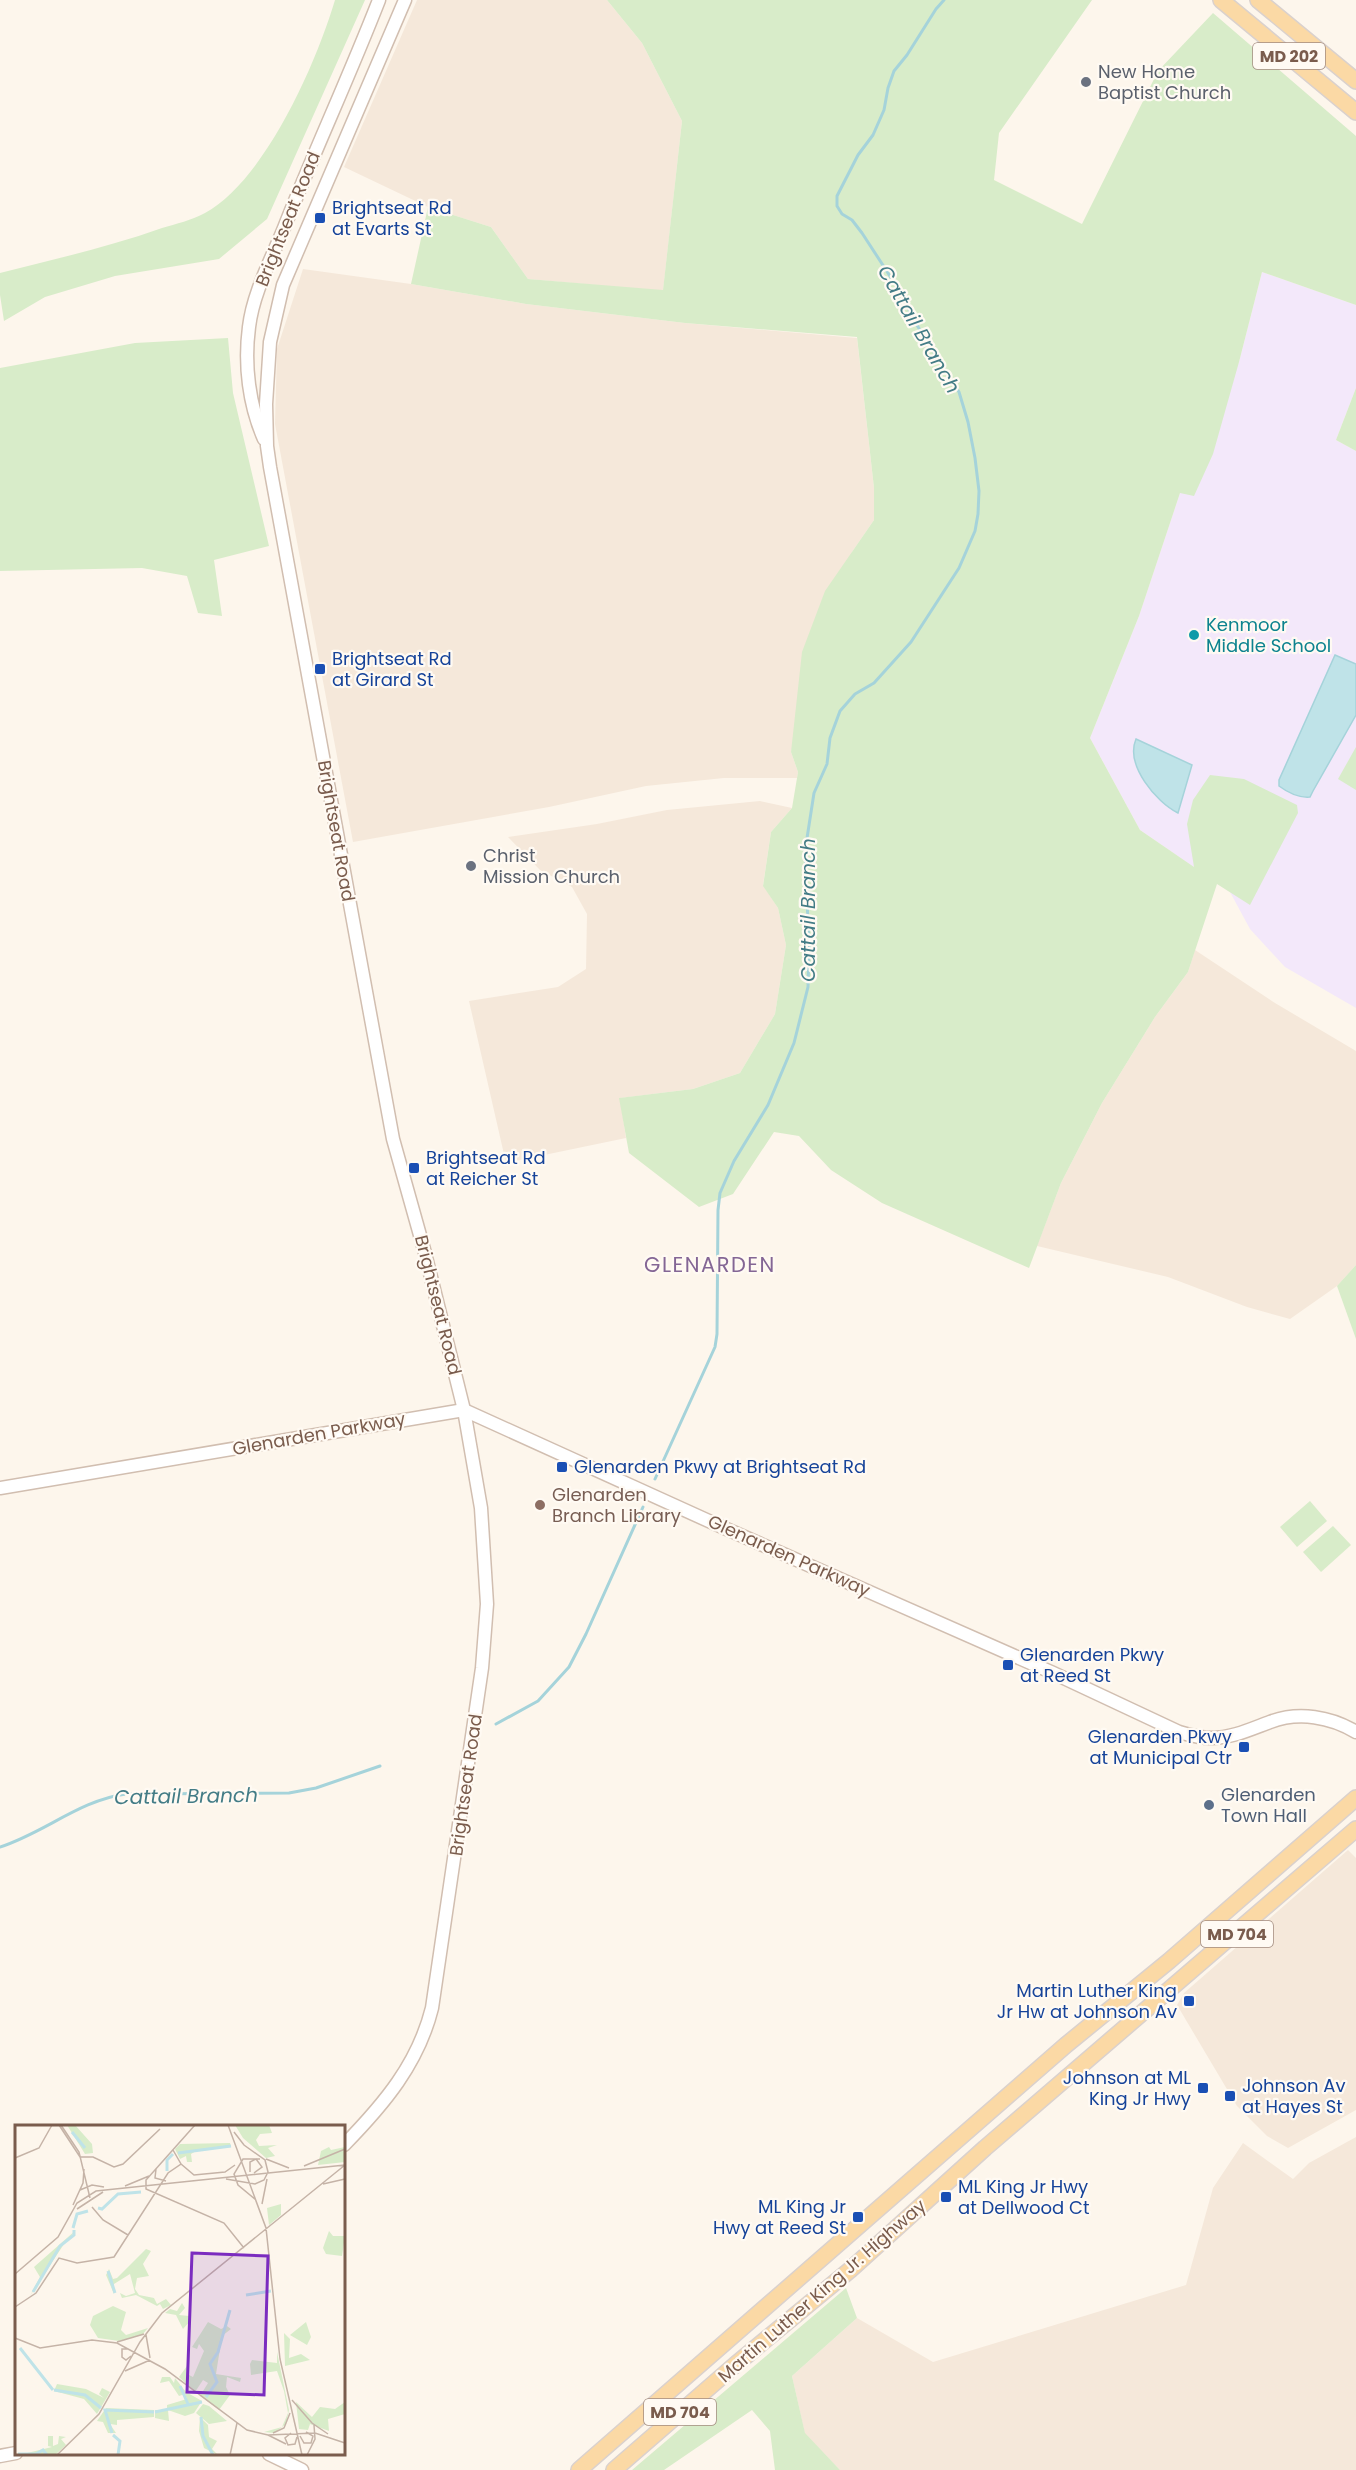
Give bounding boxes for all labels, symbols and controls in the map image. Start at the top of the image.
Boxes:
road number: MD 202 [1253,43,1325,69]
place label: New Home Baptist Church [1098,59,1231,105]
marker: New Home Baptist Church [1079,75,1093,89]
street label: Brightseat Road [249,148,326,290]
place label: Brightseat Rd at Evarts St [332,195,452,241]
marker: Brightseat Rd at Evarts St [313,211,327,225]
water label: Cattail Branch [871,260,967,398]
place label: Kenmoor Middle School [1206,612,1331,658]
marker: Kenmoor Middle School [1187,628,1201,642]
place label: Brightseat Rd at Girard St [332,646,452,692]
marker: Brightseat Rd at Girard St [313,662,327,676]
street label: Brightseat Road [312,758,361,904]
water label: Cattail Branch [794,838,822,982]
place label: Christ Mission Church [483,843,620,889]
marker: Christ Mission Church [464,859,478,873]
place label: Brightseat Rd at Reicher St [426,1145,546,1191]
marker: Brightseat Rd at Reicher St [407,1161,421,1175]
street label: Brightseat Road [409,1232,468,1377]
district label: GLENARDEN [644,1250,776,1279]
street label: Glenarden Parkway [230,1406,407,1461]
place label: Glenarden Pkwy at Brightseat Rd [574,1454,866,1479]
marker: Glenarden Pkwy at Brightseat Rd [555,1460,569,1474]
place label: Glenarden Branch Library [552,1482,681,1528]
marker: Glenarden Branch Library [533,1498,547,1512]
street label: Glenarden Parkway [704,1508,874,1603]
place label: Glenarden Pkwy at Reed St [1020,1642,1164,1688]
marker: Glenarden Pkwy at Reed St [1001,1658,1015,1672]
street label: Brightseat Road [443,1712,488,1858]
place label: Glenarden Pkwy at Municipal Ctr [1088,1724,1232,1770]
marker: Glenarden Pkwy at Municipal Ctr [1237,1740,1251,1754]
water label: Cattail Branch [114,1781,258,1811]
place label: Glenarden Town Hall [1221,1782,1316,1828]
marker: Glenarden Town Hall [1202,1798,1216,1812]
road number: MD 704 [1201,1921,1273,1947]
place label: Martin Luther King Jr Hw at Johnson Av [997,1978,1177,2024]
marker: Martin Luther King Jr Hw at Johnson Av [1182,1994,1196,2008]
place label: Johnson at ML King Jr Hwy [1063,2065,1191,2111]
place label: Johnson Av at Hayes St [1242,2073,1346,2119]
marker: Johnson at ML King Jr Hwy [1196,2081,1210,2095]
marker: Johnson Av at Hayes St [1223,2089,1237,2103]
inset map [15,2125,345,2455]
place label: ML King Jr Hwy at Dellwood Ct [958,2174,1090,2220]
marker: ML King Jr Hwy at Dellwood Ct [939,2190,953,2204]
street label: Martin Luther King Jr. Highway [712,2193,931,2388]
place label: ML King Jr Hwy at Reed St [713,2194,846,2240]
marker: ML King Jr Hwy at Reed St [851,2210,865,2224]
road number: MD 704 [644,2399,716,2425]

